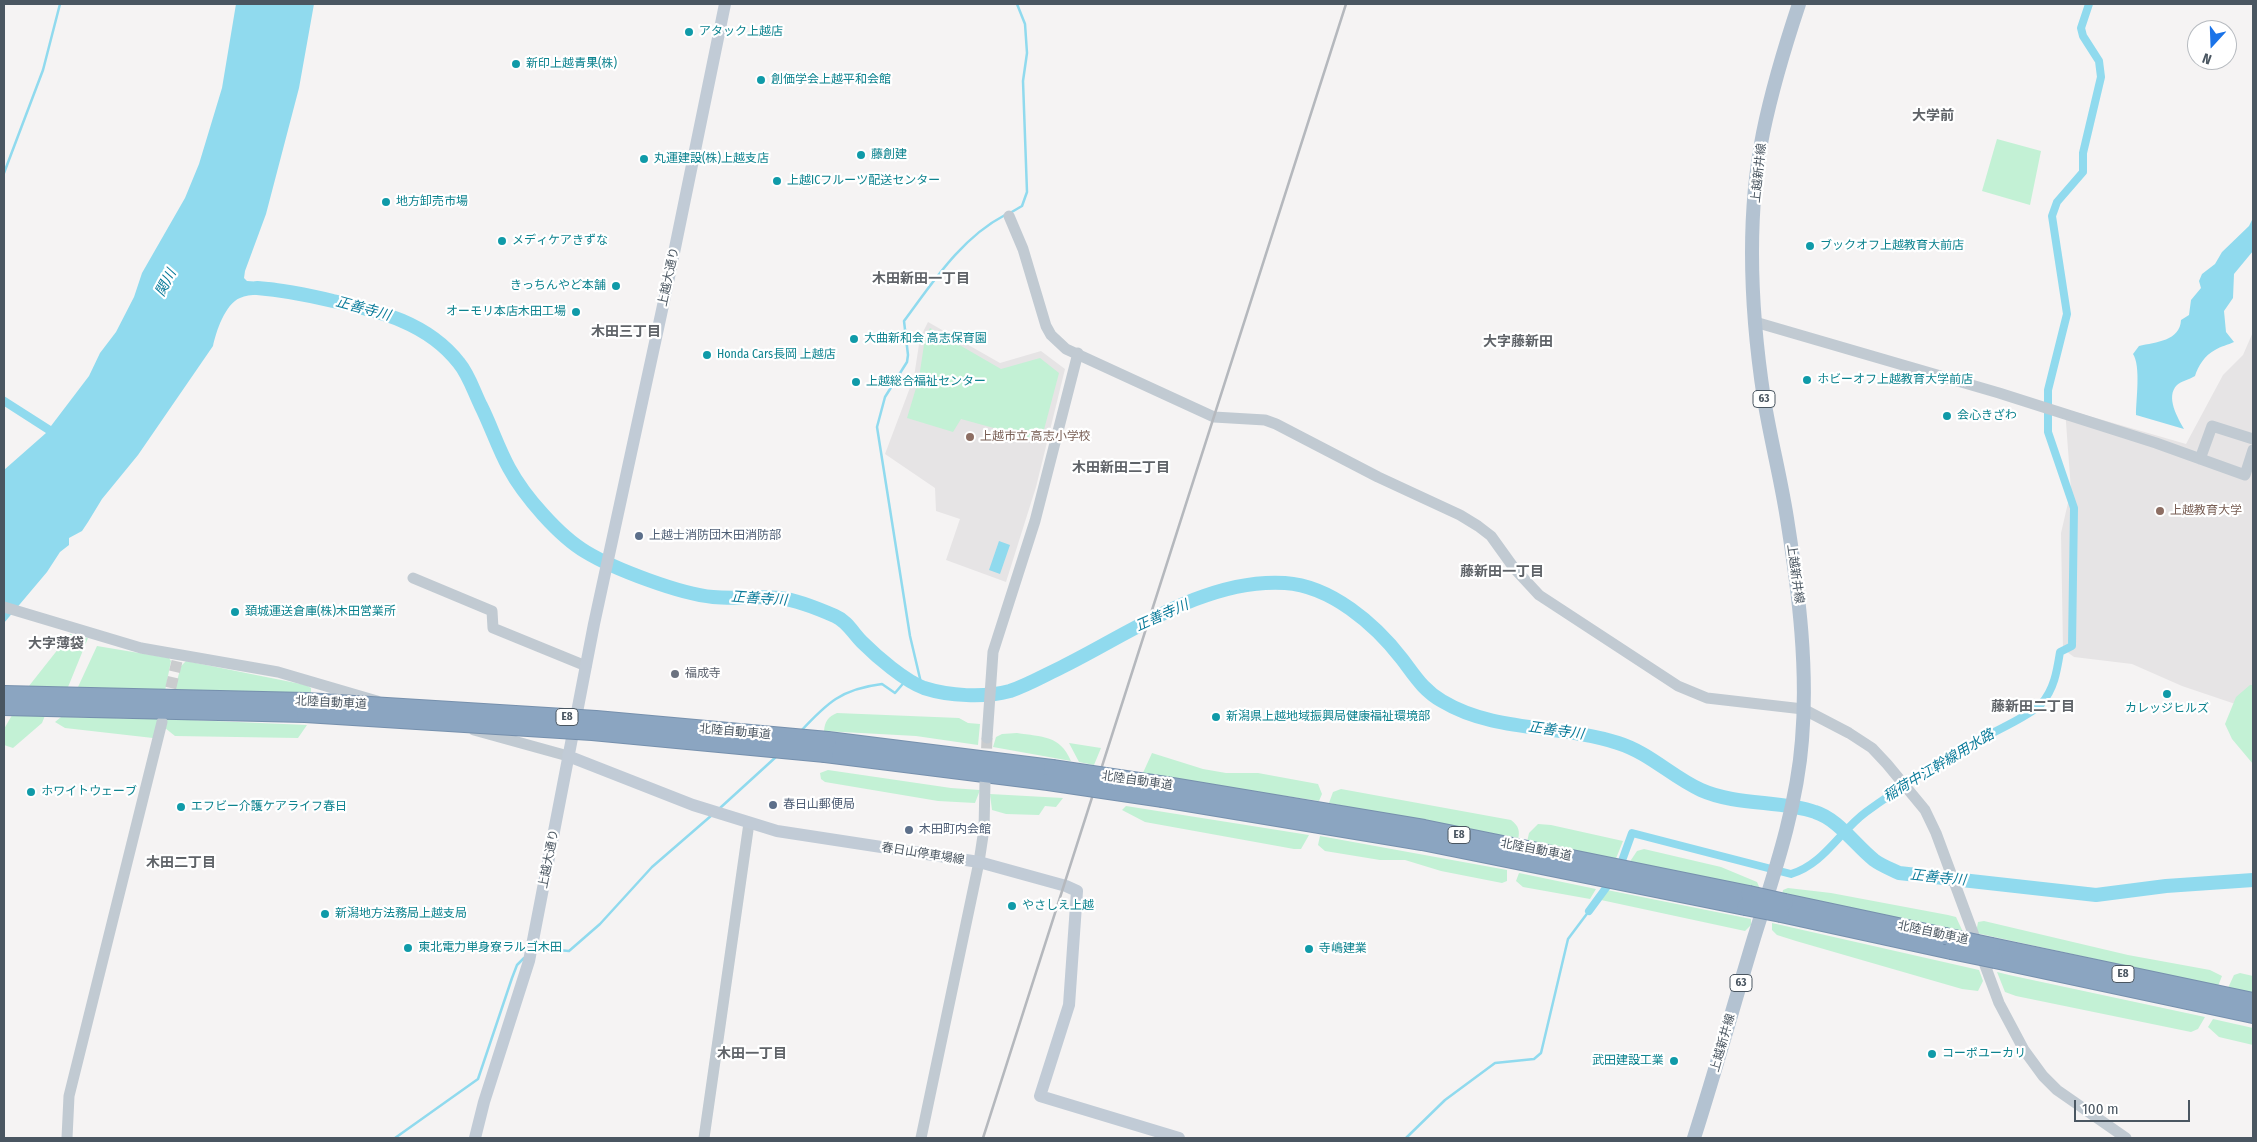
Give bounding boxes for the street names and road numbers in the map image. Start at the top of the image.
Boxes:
street label: 上越新井線 [1749,142,1769,204]
street label: 上越大通り [656,246,682,308]
road number: 63 [1753,390,1775,408]
street label: 上越新井線 [1784,543,1806,605]
street label: 北陸自動車道 [295,694,367,712]
road number: E8 [556,709,578,726]
street label: 北陸自動車道 [699,722,771,742]
street label: 北陸自動車道 [1100,769,1174,793]
road number: E8 [1448,826,1470,844]
street label: 上越大通り [536,828,562,890]
street label: 北陸自動車道 [1499,836,1573,864]
street label: 春日山停車場線 [880,840,966,868]
street label: 北陸自動車道 [1896,918,1970,948]
road number: E8 [2112,966,2134,982]
road number: 63 [1730,974,1752,991]
street label: 上越新井線 [1708,1012,1738,1074]

